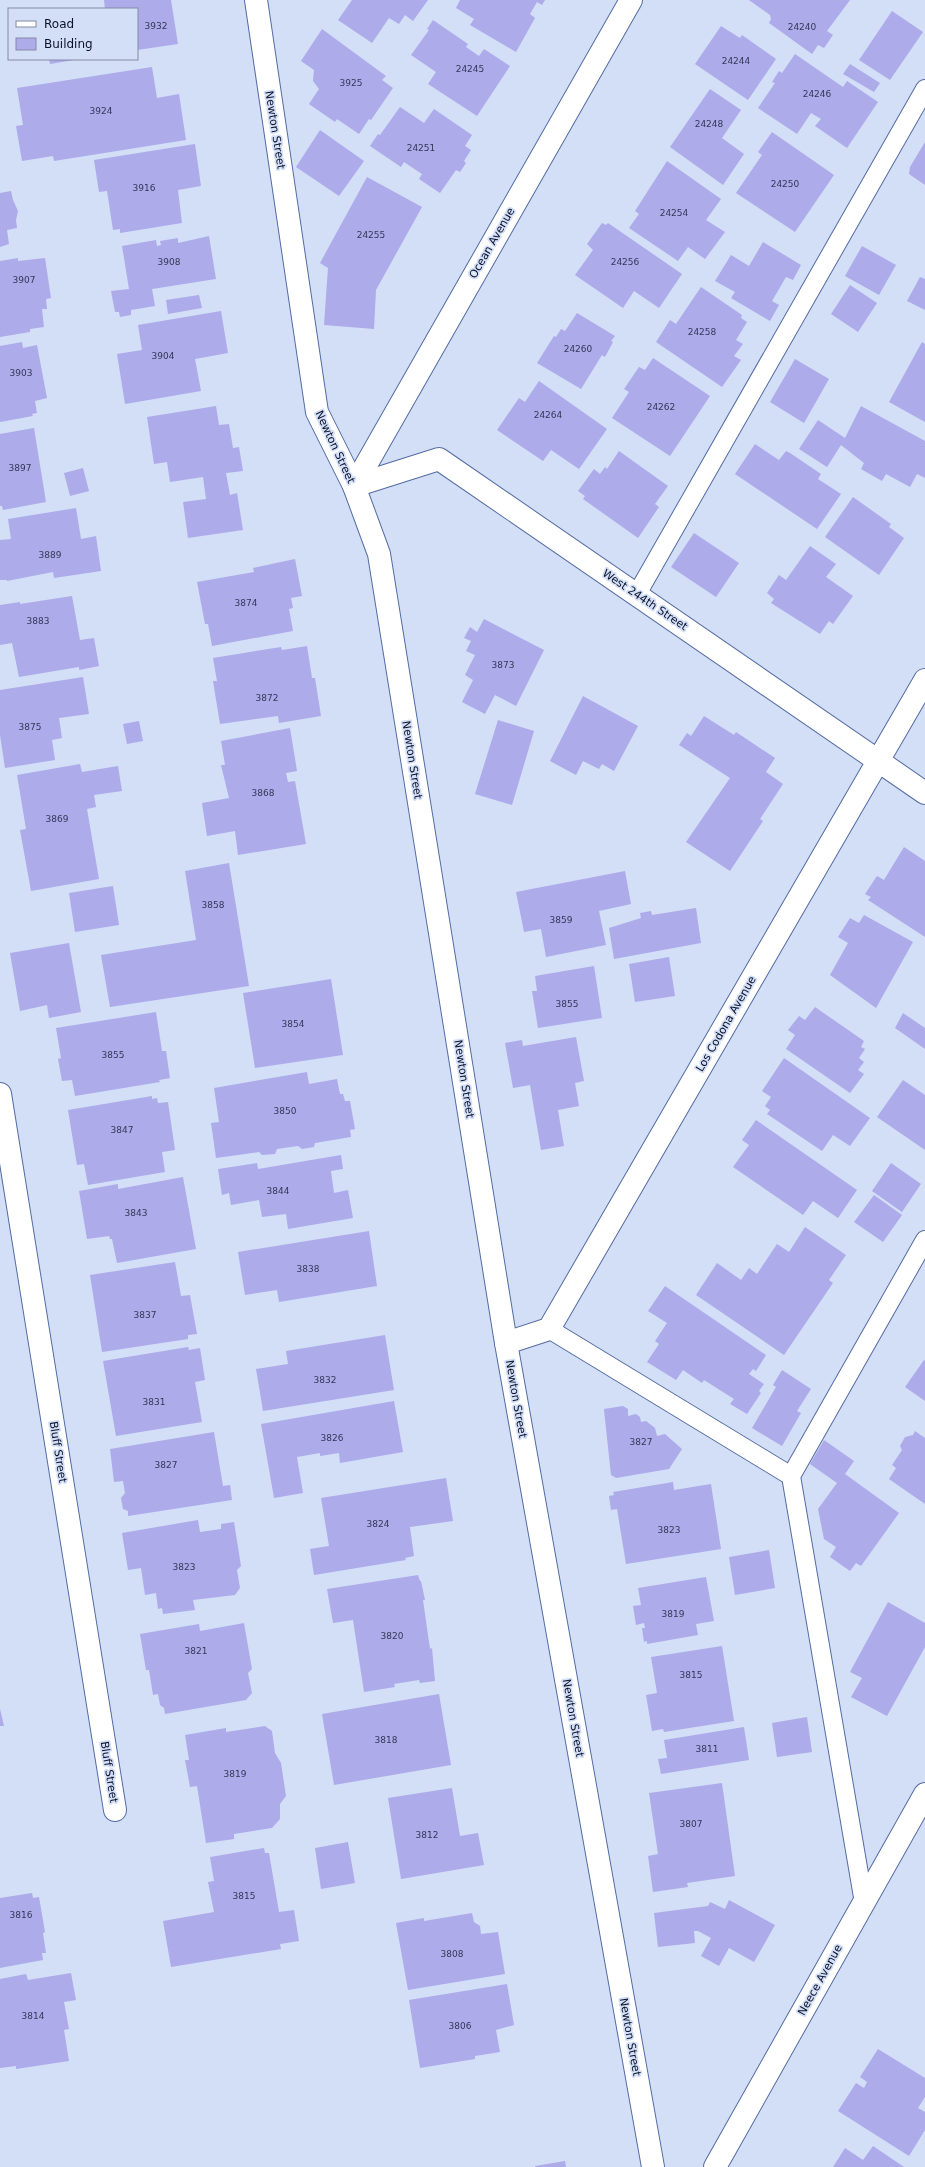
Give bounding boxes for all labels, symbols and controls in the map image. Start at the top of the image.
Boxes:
legend [8,8,138,60]
text: Road [44,17,74,31]
house number: 3932 [145,21,167,31]
house number: 24240 [788,22,817,32]
text: Building [44,37,93,51]
house number: 24244 [722,56,751,66]
house number: 24245 [456,64,484,74]
house number: 3925 [340,78,362,88]
house number: 24246 [803,89,832,99]
street label: Newton Street [262,90,288,171]
house number: 3924 [90,106,113,116]
house number: 24248 [695,119,724,129]
house number: 24251 [407,143,435,153]
house number: 24250 [771,179,800,189]
house number: 3916 [133,183,156,193]
street label: Ocean Avenue [466,205,518,281]
house number: 24254 [660,208,689,218]
house number: 24255 [357,230,385,240]
house number: 3908 [158,257,181,267]
house number: 24256 [611,257,640,267]
house number: 3907 [13,275,35,285]
house number: 24258 [688,327,717,337]
house number: 24260 [564,344,593,354]
house number: 3904 [152,351,175,361]
house number: 3903 [10,368,32,378]
house number: 24262 [647,402,675,412]
street label: Newton Street [312,408,358,486]
house number: 24264 [534,410,563,420]
house number: 3897 [9,463,31,473]
house number: 3889 [39,550,62,560]
street label: West 244th Street [600,567,691,634]
house number: 3874 [235,598,258,608]
house number: 3883 [27,616,49,626]
house number: 3873 [492,660,514,670]
house number: 3872 [256,693,278,703]
street label: Newton Street [399,720,425,801]
house number: 3875 [19,722,41,732]
house number: 3868 [252,788,275,798]
house number: 3869 [46,814,69,824]
house number: 3858 [202,900,225,910]
house number: 3859 [550,915,573,925]
street label: Los Codona Avenue [693,974,759,1074]
house number: 3855 [556,999,578,1009]
house number: 3854 [282,1019,305,1029]
street label: Newton Street [451,1039,477,1120]
house number: 3855 [102,1050,124,1060]
house number: 3850 [274,1106,297,1116]
house number: 3847 [111,1125,133,1135]
house number: 3844 [267,1186,290,1196]
house number: 3843 [125,1208,147,1218]
house number: 3838 [297,1264,320,1274]
house number: 3837 [134,1310,156,1320]
street label: Newton Street [503,1359,529,1440]
house number: 3832 [314,1375,336,1385]
house number: 3831 [143,1397,165,1407]
street label: Bluff Street [47,1420,69,1484]
house number: 3826 [321,1433,344,1443]
house number: 3827 [630,1437,652,1447]
house number: 3827 [155,1460,177,1470]
house number: 3824 [367,1519,390,1529]
house number: 3823 [658,1525,680,1535]
house number: 3823 [173,1562,195,1572]
house number: 3819 [662,1609,685,1619]
house number: 3820 [381,1631,404,1641]
house number: 3821 [185,1646,207,1656]
house number: 3815 [680,1670,702,1680]
street label: Newton Street [560,1678,586,1759]
house number: 3818 [375,1735,398,1745]
street label: Bluff Street [98,1740,120,1804]
house number: 3811 [696,1744,718,1754]
house number: 3819 [224,1769,247,1779]
house number: 3807 [680,1819,702,1829]
house number: 3812 [416,1830,438,1840]
house number: 3815 [233,1891,255,1901]
house number: 3816 [10,1910,33,1920]
street label: Neece Avenue [795,1942,845,2018]
house number: 3808 [441,1949,464,1959]
street label: Newton Street [617,1997,643,2078]
house number: 3814 [22,2011,45,2021]
house number: 3806 [449,2021,472,2031]

